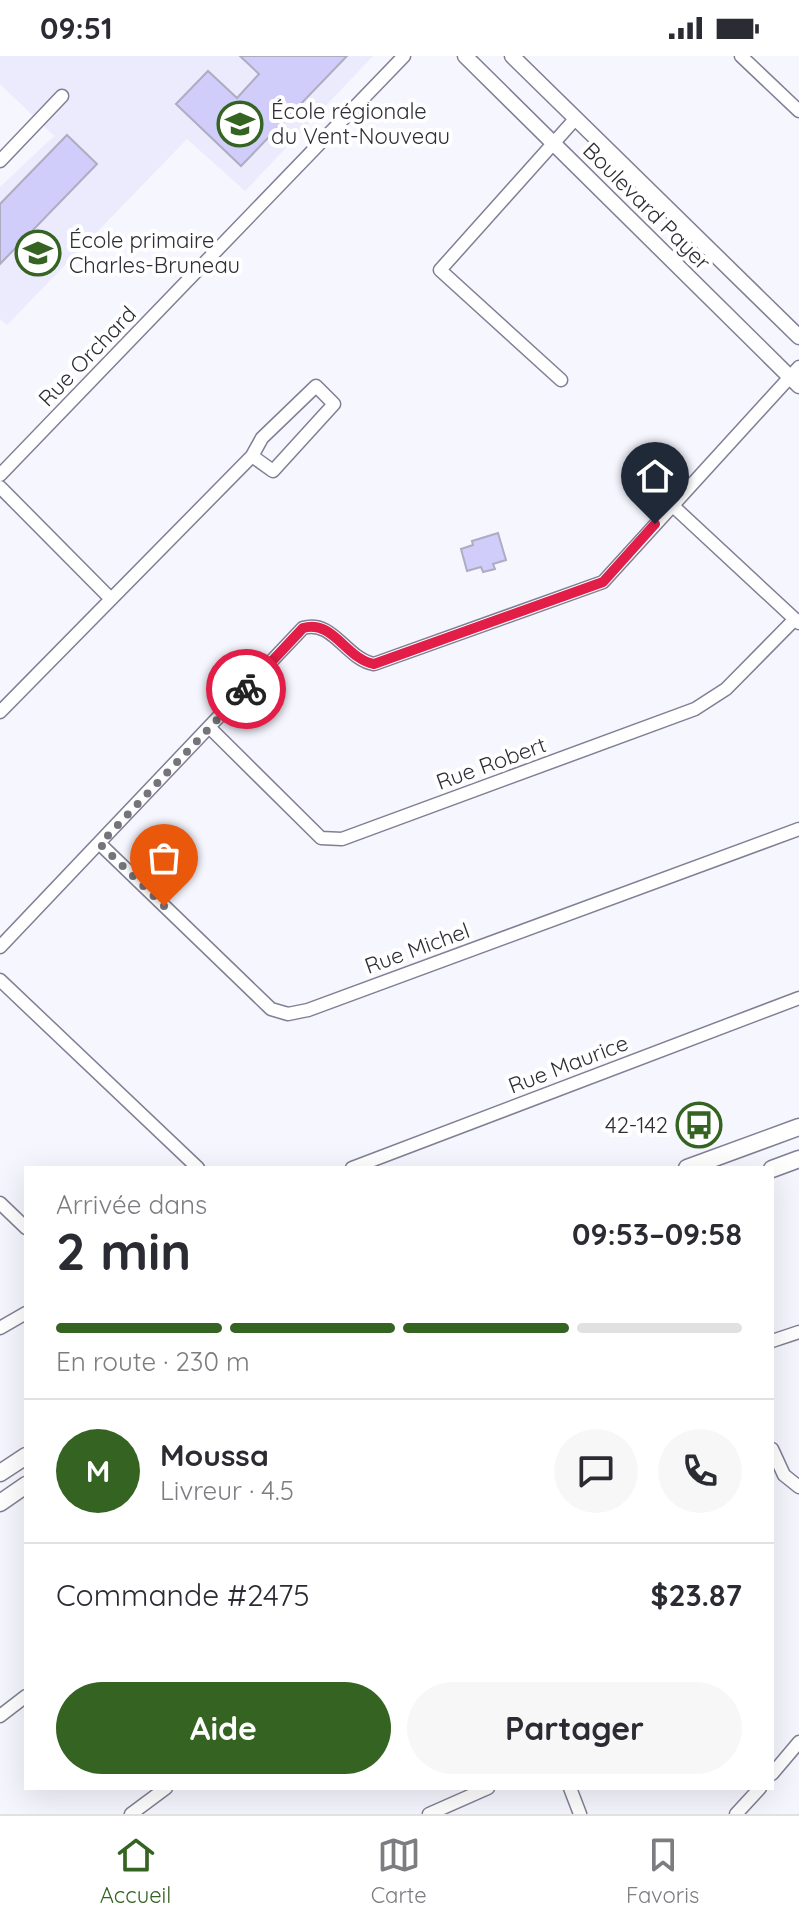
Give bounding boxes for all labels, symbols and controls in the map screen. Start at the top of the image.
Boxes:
text: 09:51 [40,9,113,47]
place label: École régionale du Vent-Nouveau [271,97,450,150]
school or university icon: École régionale du Vent-Nouveau [216,100,264,148]
street label: Boulevard Payer [577,136,717,276]
place label: École primaire Charles-Bruneau [69,226,240,279]
school or university icon: École primaire Charles-Bruneau [14,229,62,277]
street label: Rue Orchard [32,300,142,412]
pin [621,442,689,524]
icon: home [633,454,677,498]
courier [206,649,286,729]
icon: bike [224,667,268,711]
street label: Rue Robert [432,730,550,796]
pin [130,824,198,906]
icon: bag [142,836,186,880]
street label: Rue Michel [361,916,473,980]
street label: Rue Maurice [504,1028,632,1100]
bus stop icon: 42-142 [675,1101,723,1149]
place label: 42-142 [605,1111,668,1139]
text: Arrivée dans [56,1188,207,1221]
text: 09:53–09:58 [572,1215,742,1253]
text: 2 min [56,1218,191,1283]
text: En route · 230 m [56,1345,250,1378]
button: chat [554,1429,638,1513]
button: phone [658,1429,742,1513]
text: Moussa [160,1436,269,1474]
text: M [86,1452,110,1490]
text: Livreur · 4.5 [160,1474,294,1507]
text: Commande #2475 [56,1576,310,1614]
text: $23.87 [651,1576,742,1614]
button: Aide [56,1682,391,1774]
button: Partager [407,1682,742,1774]
tab: Accueil [100,1833,171,1909]
tab: Carte [371,1833,427,1909]
tab: Favoris [626,1833,699,1909]

